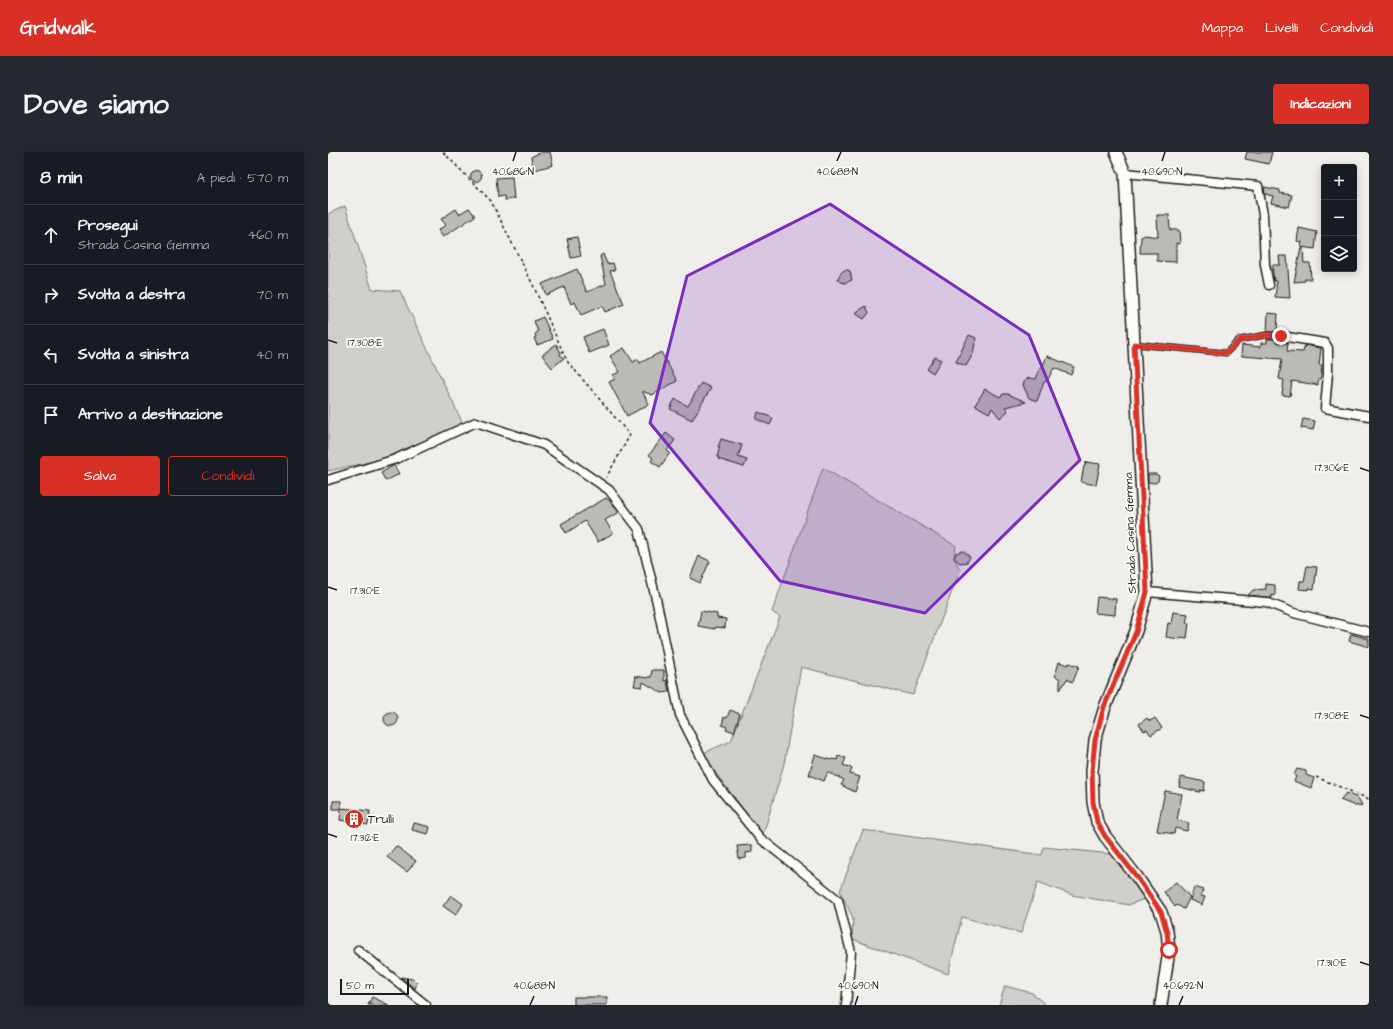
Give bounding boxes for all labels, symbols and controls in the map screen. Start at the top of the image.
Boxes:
text: Gridwalk [20,15,96,42]
text: Mappa [1202,18,1243,38]
text: Livelli [1265,18,1298,38]
text: Condividi [1320,18,1373,38]
button: Indicazioni [1273,84,1369,124]
text: Dove siamo [24,85,169,124]
map controls [1321,164,1357,272]
button: + [1321,164,1357,200]
text: 40.686°N [492,165,534,179]
text: 40.688°N [816,165,858,179]
text: 40.690°N [1141,165,1183,179]
text: 8 min [40,166,82,190]
text: A piedi · 570 m [197,169,288,187]
button: − [1321,200,1357,236]
text: Prosegui [78,215,138,236]
icon: ahead [40,224,62,246]
text: 460 m [247,226,288,244]
text: Strada Casina Gemma [78,236,209,254]
button: layers [1321,236,1357,272]
icon: right [40,284,62,306]
text: Svolta a destra [78,284,185,305]
text: 70 m [256,286,288,304]
route end [1272,327,1290,345]
text: 17.308°E [348,336,382,350]
icon: left [40,344,62,366]
text: Svolta a sinistra [78,344,189,365]
text: 40 m [256,346,288,364]
icon: arrive [40,404,62,426]
text: Arrivo a destinazione [78,404,223,425]
button: Salva [40,456,160,496]
button: Condividi [168,456,288,496]
text: 17.306°E [1315,461,1349,475]
street label: Strada Casina Gemma [1120,472,1141,594]
text: 17.310°E [350,584,380,598]
text: 17.308°E [1315,709,1349,723]
building icon: Trulli [343,808,365,830]
place label: Trulli [368,811,394,828]
text: 17.312°E [350,831,380,845]
route start [1160,941,1178,959]
text: 17.310°E [1317,956,1347,970]
scale bar [340,977,409,996]
text: 50 m [346,978,374,993]
text: 40.688°N [513,979,555,993]
text: 40.690°N [837,979,879,993]
text: 40.692°N [1163,979,1203,993]

